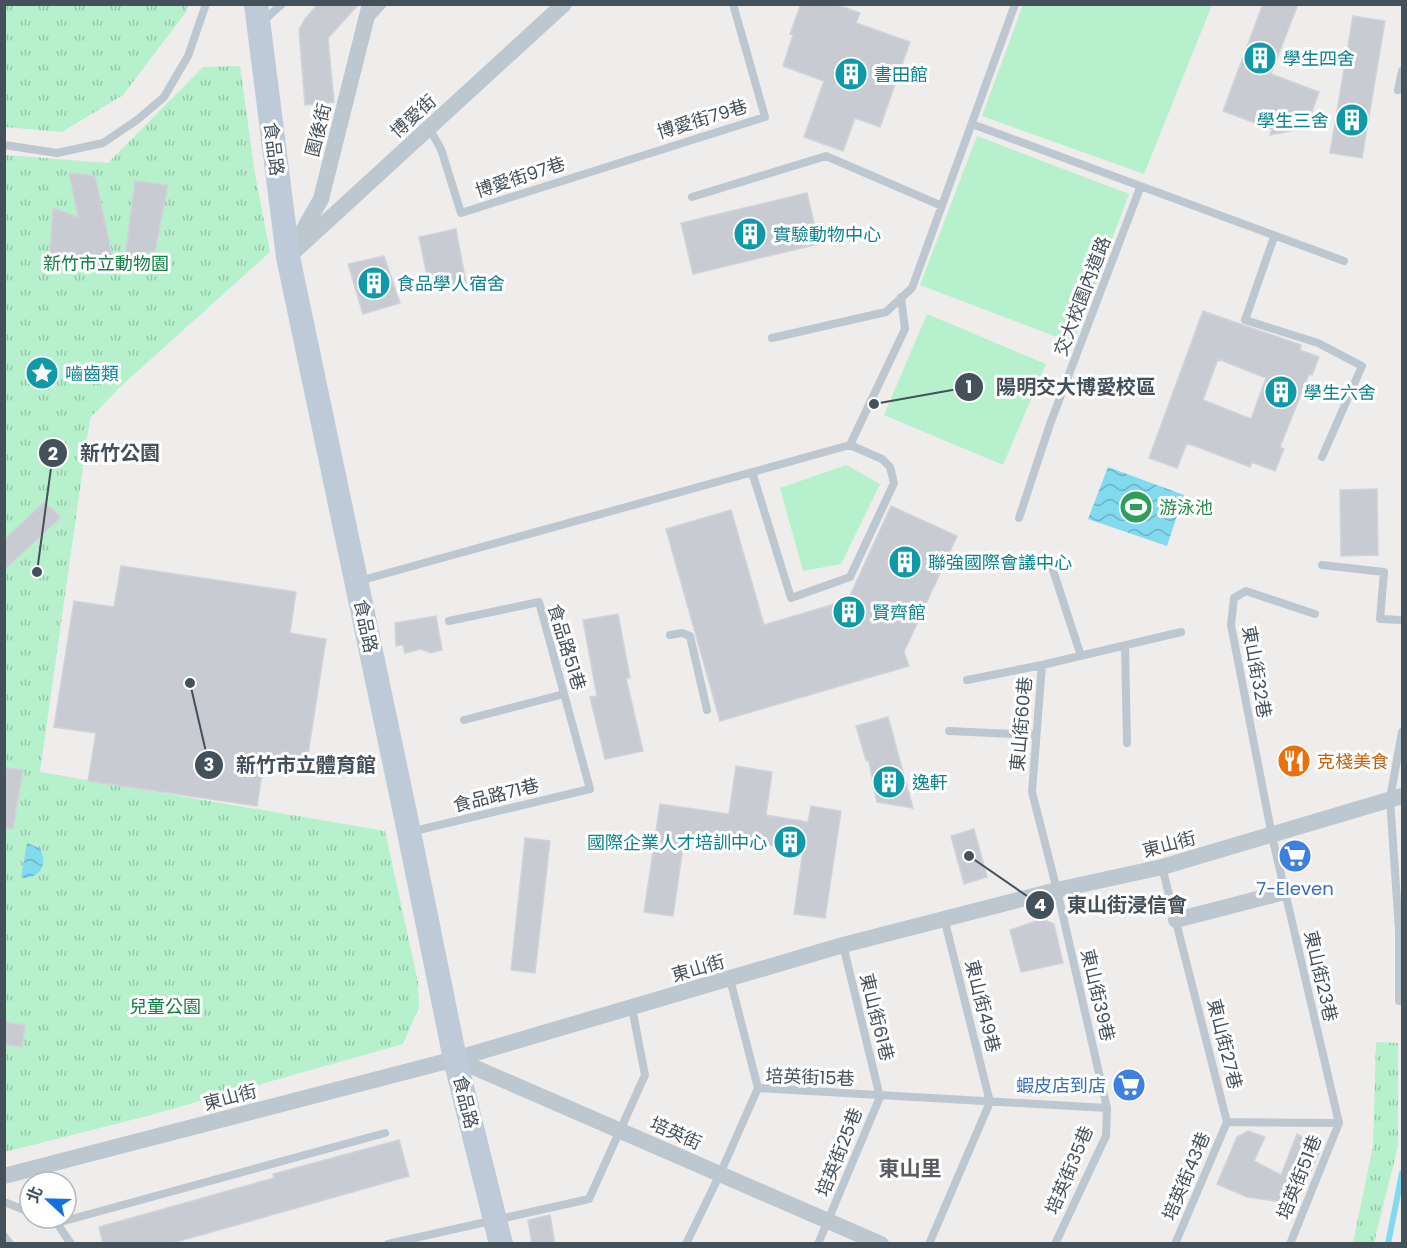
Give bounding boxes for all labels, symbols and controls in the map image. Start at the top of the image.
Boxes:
building icon: 學生四舍 [1242,40,1278,76]
place label: 學生四舍 [1283,46,1355,71]
building icon: 書田館 [833,56,869,92]
place label: 書田館 [874,62,928,87]
street label: 博愛街 [385,89,441,143]
street label: 博愛街79巷 [654,93,750,145]
street label: 園後街 [299,101,337,159]
building icon: 學生三舍 [1334,102,1370,138]
place label: 學生三舍 [1257,108,1329,133]
street label: 食品路 [258,121,290,177]
street label: 博愛街97巷 [472,151,568,203]
building icon: 實驗動物中心 [732,216,768,252]
place label: 實驗動物中心 [773,222,881,247]
street label: 交大校園內道路 [1048,233,1116,359]
park label: 新竹市立動物園 [43,251,169,276]
building icon: 食品學人宿舍 [356,265,392,301]
place label: 食品學人宿舍 [397,271,505,296]
place icon: 嚙齒類 [24,355,60,391]
place label: 嚙齒類 [65,361,119,386]
callout: 陽明交大博愛校區 [954,368,1168,406]
text: 陽明交大博愛校區 [996,373,1156,401]
text: 1 [966,374,972,399]
building icon: 學生六舍 [1263,374,1299,410]
place label: 學生六舍 [1304,380,1376,405]
callout: 新竹公園 [38,434,172,472]
text: 新竹公園 [80,439,160,467]
text: 2 [48,441,58,466]
sports icon: 游泳池 [1118,489,1154,525]
place label: 游泳池 [1159,495,1213,520]
building icon: 聯強國際會議中心 [887,544,923,580]
place label: 聯強國際會議中心 [928,550,1072,575]
building icon: 賢齊館 [831,594,867,630]
street label: 食品路 [348,597,384,655]
place label: 賢齊館 [872,600,926,625]
street label: 食品路51巷 [542,601,592,693]
street label: 東山街32巷 [1237,624,1277,720]
street label: 東山街60巷 [1004,676,1038,772]
restaurant icon: 克棧美食 [1276,743,1312,779]
callout: 新竹市立體育館 [194,746,388,784]
place label: 克棧美食 [1317,749,1389,774]
text: 新竹市立體育館 [236,751,376,779]
text: 3 [204,752,214,777]
building icon: 逸軒 [871,764,907,800]
place label: 逸軒 [912,770,948,795]
street label: 食品路71巷 [450,772,542,818]
building icon: 國際企業人才培訓中心 [772,824,808,860]
street label: 東山街 [1140,825,1198,863]
place label: 國際企業人才培訓中心 [587,830,767,855]
supermarket icon: 7-Eleven [1277,838,1313,874]
place label: 7-Eleven [1256,876,1334,901]
callout: 東山街浸信會 [1025,886,1199,924]
text: 東山街浸信會 [1067,891,1187,919]
text: 4 [1034,892,1046,917]
street label: 東山街23巷 [1298,928,1344,1024]
street label: 東山街39巷 [1075,946,1121,1044]
street label: 東山街 [669,949,727,987]
street label: 東山街49巷 [959,957,1007,1055]
street label: 東山街61巷 [854,971,900,1063]
park label: 兒童公園 [129,994,201,1019]
street label: 東山街27巷 [1202,996,1248,1092]
street label: 培英街15巷 [765,1063,855,1091]
supermarket icon: 蝦皮店到店 [1111,1067,1147,1103]
street label: 食品路 [447,1073,485,1131]
place label: 蝦皮店到店 [1016,1073,1106,1098]
street label: 東山街 [201,1078,259,1116]
street label: 培英街25巷 [810,1104,868,1200]
street label: 培英街 [646,1111,706,1155]
street label: 培英街35巷 [1039,1122,1099,1218]
street label: 培英街43巷 [1156,1128,1216,1224]
street label: 培英街51巷 [1271,1131,1327,1223]
district label: 東山里 [879,1154,942,1183]
north arrow [18,1170,78,1230]
text: 北 [21,1183,48,1206]

